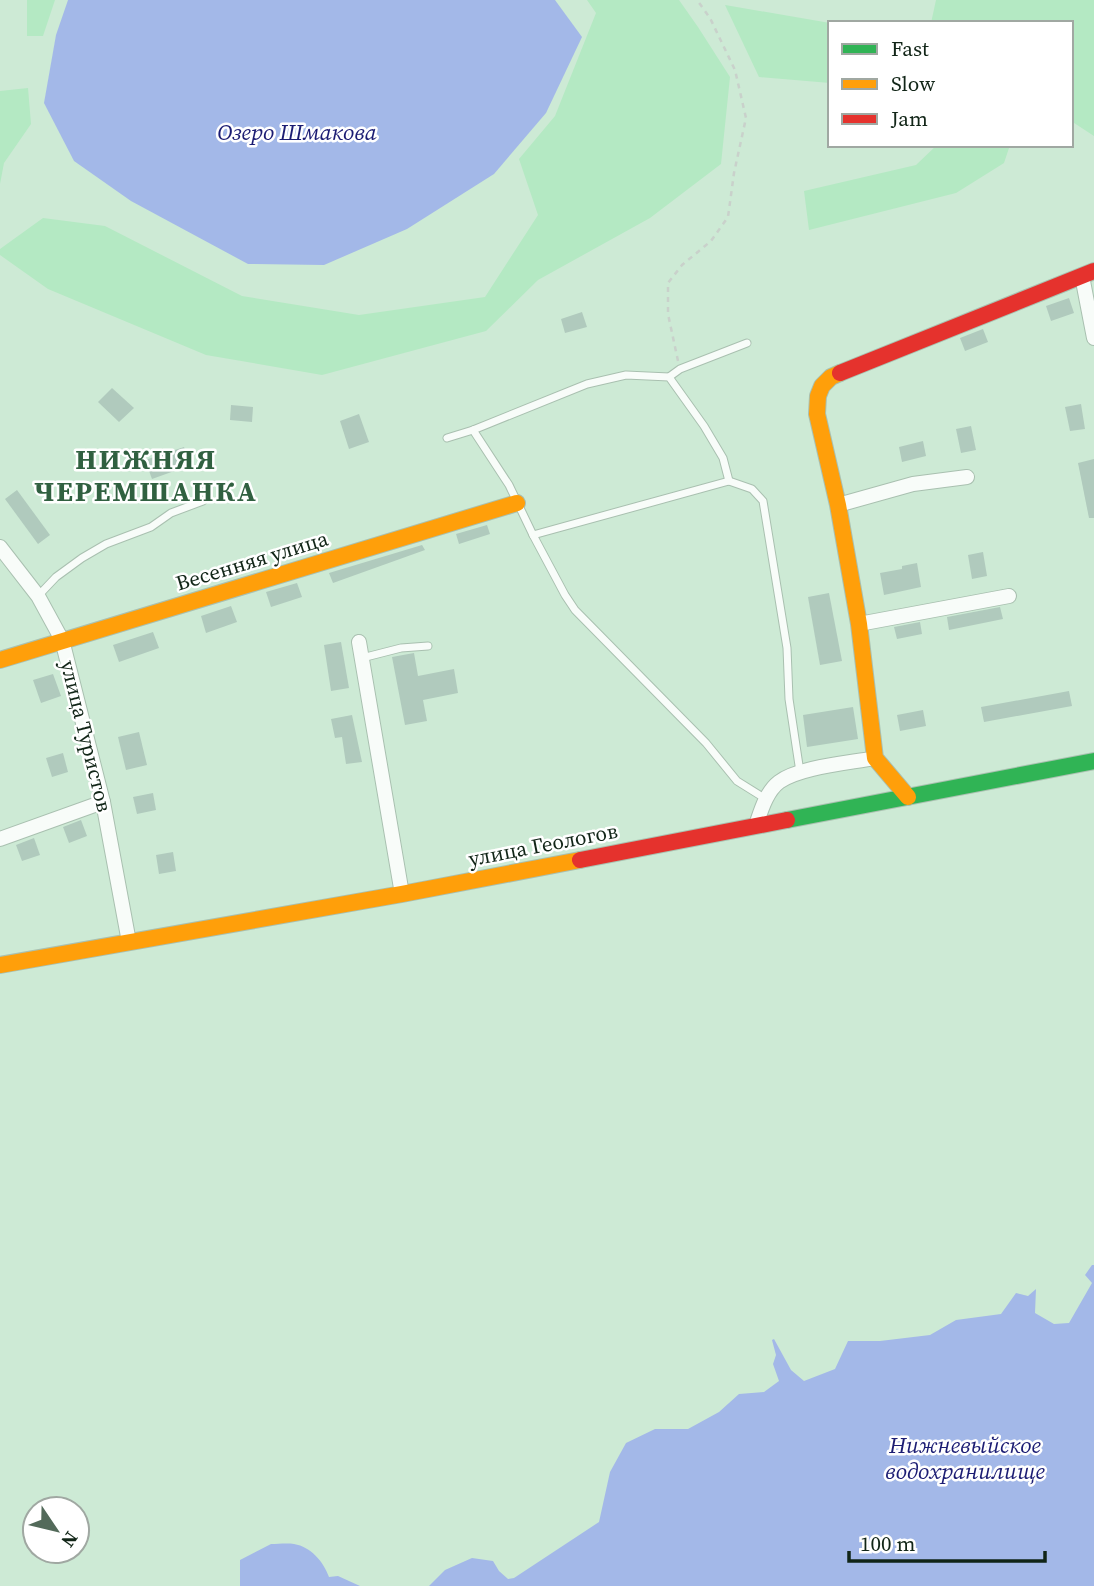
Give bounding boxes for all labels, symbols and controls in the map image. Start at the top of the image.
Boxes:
legend [828,21,1073,147]
text: Fast [891,34,929,63]
text: Slow [891,69,935,98]
text: Jam [890,104,928,133]
water label: Озеро Шмакова [217,116,377,148]
district label: НИЖНЯЯ ЧЕРЕМШАНКА [34,440,258,510]
street label: Весенняя улица [172,523,332,597]
street label: улица Туристов [54,657,119,815]
street label: улица Геологов [466,816,620,873]
water label: Нижневыйское водохранилище [885,1429,1046,1487]
north arrow [21,1495,91,1565]
scale bar [849,1520,1045,1564]
text: N [55,1527,85,1553]
text: 100 m [860,1529,915,1558]

